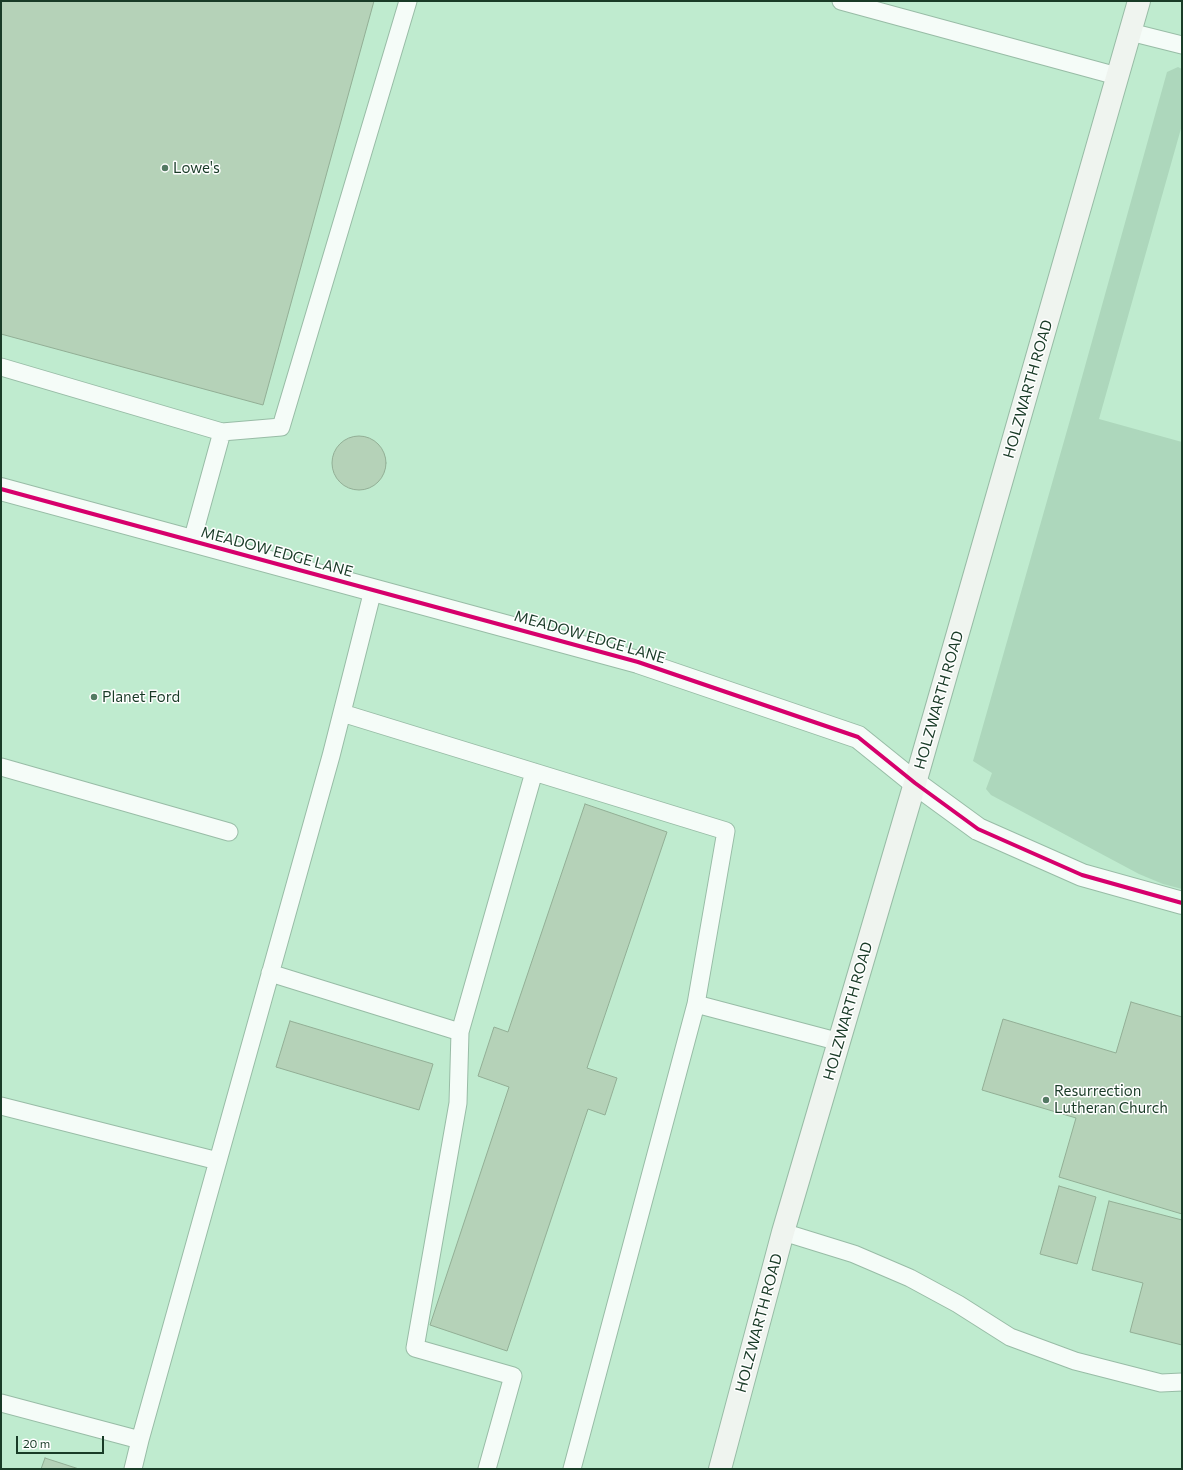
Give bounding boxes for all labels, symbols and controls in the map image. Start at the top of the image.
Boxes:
place label: Lowe's [173,159,220,177]
marker: Lowe's [160,163,170,173]
street label: HOLZWARTH ROAD [1000,318,1056,460]
street label: MEADOW EDGE LANE [199,523,355,581]
street label: MEADOW EDGE LANE [512,607,668,667]
street label: HOLZWARTH ROAD [911,629,967,771]
place label: Planet Ford [102,688,180,706]
marker: Planet Ford [89,692,99,702]
street label: HOLZWARTH ROAD [820,940,876,1082]
place label: Resurrection Lutheran Church [1054,1082,1168,1117]
marker: Resurrection Lutheran Church [1041,1095,1051,1105]
street label: HOLZWARTH ROAD [732,1252,786,1394]
scale bar [18,1428,106,1454]
text: 20 m [23,1436,50,1450]

